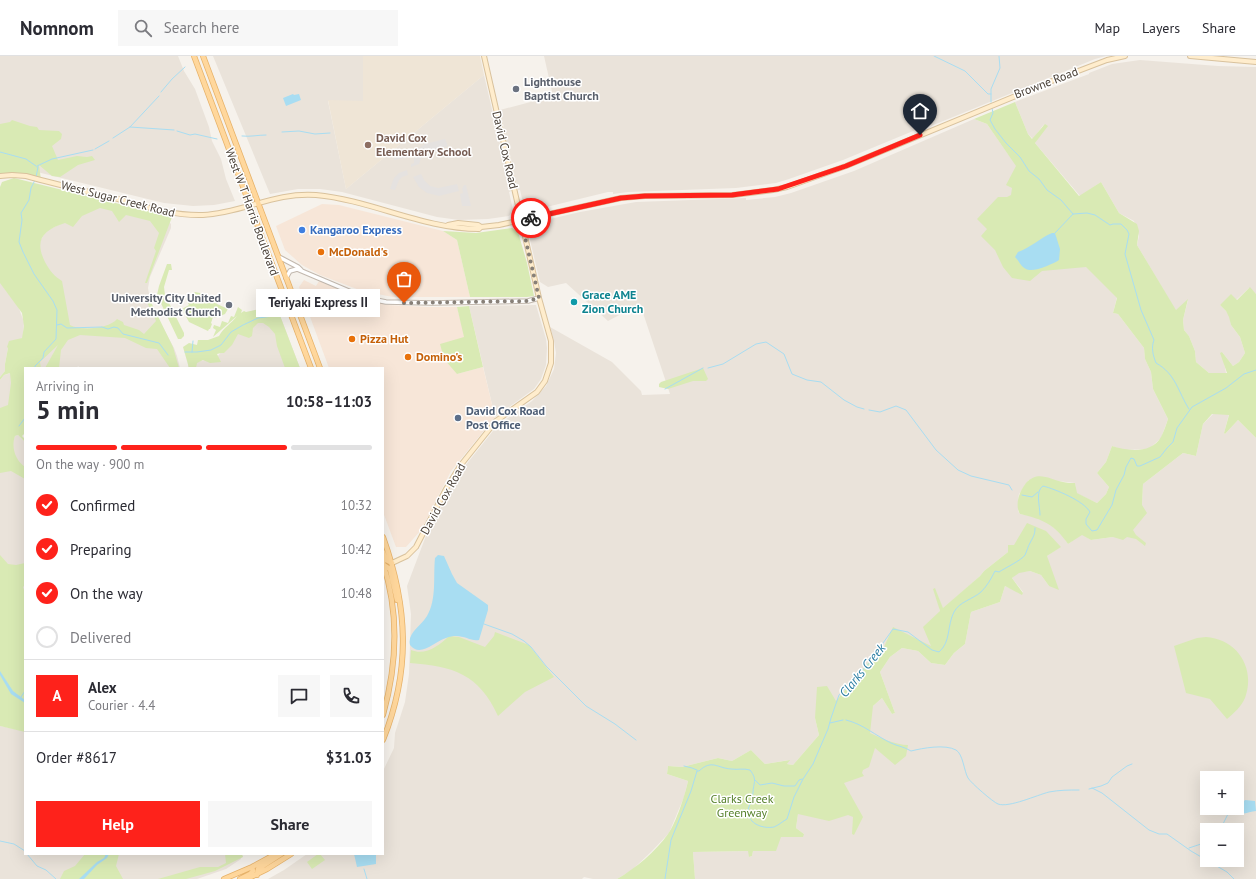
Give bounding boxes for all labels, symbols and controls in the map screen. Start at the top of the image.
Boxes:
search box [118,10,398,46]
text: Nomnom [20,16,94,40]
icon: search [132,17,154,39]
text: Search here [164,18,240,37]
text: Map [1094,19,1120,37]
text: Layers [1142,19,1180,37]
text: Share [1202,19,1236,37]
street label: Browne Road [1012,63,1080,102]
place label: Lighthouse Baptist Church [524,74,599,103]
marker: Lighthouse Baptist Church [511,84,521,94]
pin [903,94,937,135]
icon: home [909,100,931,122]
street label: David Cox Road [489,109,522,190]
place label: David Cox Elementary School [376,130,472,159]
marker: David Cox Elementary School [363,140,373,150]
street label: West W T Harris Boulevard [222,146,283,278]
street label: West Sugar Creek Road [59,177,177,220]
courier [511,198,551,238]
icon: bike [520,207,542,229]
place label: Kangaroo Express [310,222,402,237]
marker: Kangaroo Express [297,225,307,235]
place label: McDonald's [329,244,388,259]
marker: McDonald's [316,247,326,257]
pin [387,262,421,303]
icon: bag [393,268,415,290]
place label: Grace AME Zion Church [582,287,643,316]
callout: Teriyaki Express II [256,289,380,317]
place label: University City United Methodist Church [111,290,221,319]
text: Teriyaki Express II [268,294,368,311]
marker: Grace AME Zion Church [569,297,579,307]
marker: University City United Methodist Church [224,300,234,310]
place label: Pizza Hut [360,331,409,346]
marker: Pizza Hut [347,334,357,344]
place label: Domino's [416,349,462,364]
marker: Domino's [403,352,413,362]
text: Arriving in [36,378,94,395]
text: 10:58–11:03 [286,392,372,411]
text: 5 min [36,393,99,426]
place label: David Cox Road Post Office [466,403,545,432]
marker: David Cox Road Post Office [453,413,463,423]
text: On the way · 900 m [36,456,144,473]
street label: David Cox Road [417,460,468,537]
icon: check [36,494,58,516]
text: Confirmed [70,496,135,515]
text: 10:32 [341,497,372,514]
icon: check [36,538,58,560]
text: Preparing [70,540,132,559]
text: 10:42 [341,541,372,558]
icon: check [36,582,58,604]
text: On the way [70,584,143,603]
text: 10:48 [341,585,372,602]
text: Delivered [70,628,131,647]
water label: Clarks Creek [836,639,890,701]
button: chat [278,675,320,717]
button: phone [330,675,372,717]
text: Alex [88,678,117,697]
text: A [52,686,62,705]
text: Courier · 4.4 [88,697,155,714]
text: Order #8617 [36,748,117,767]
text: $31.03 [326,748,372,767]
map controls [1200,771,1244,867]
button: + [1200,771,1244,815]
park label: Clarks Creek Greenway [711,791,774,820]
button: Help [36,801,200,847]
button: Share [208,801,372,847]
button: − [1200,823,1244,867]

